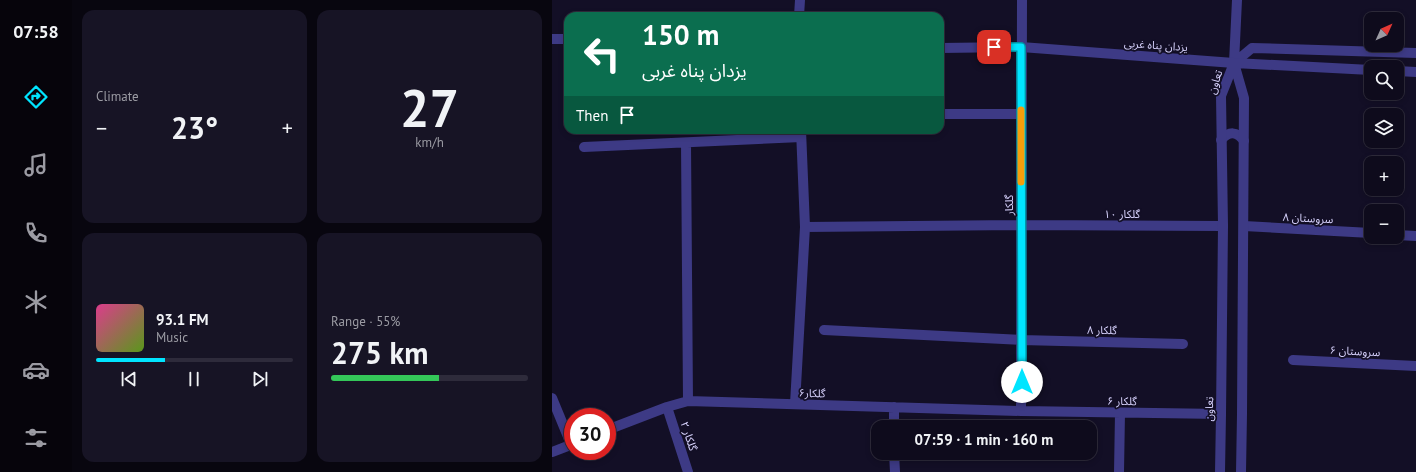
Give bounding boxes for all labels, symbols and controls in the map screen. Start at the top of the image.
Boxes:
north arrow [1364,12,1404,52]
map controls [1364,12,1404,244]
text: 150 m [642,16,719,53]
text: 07:58 [13,20,59,43]
icon: left [576,28,628,80]
pin [977,30,1011,64]
icon: arrive [983,36,1005,58]
street label: یزدان پناه غربی [1124,36,1188,55]
text: یزدان پناه غربی [642,59,747,82]
button: search [1364,60,1404,100]
street label: تعاون [1205,68,1225,96]
text: 27 [400,74,459,141]
icon: directions [22,83,50,111]
text: Climate [96,88,139,105]
icon: arrive [616,104,638,126]
text: Then [576,106,608,125]
text: 23° [171,108,218,147]
button: layers [1364,108,1404,148]
text: − [96,114,107,142]
text: + [282,114,293,142]
text: km/h [415,134,444,151]
icon: music [22,151,50,179]
button: + [1364,156,1404,196]
street label: گلکار [1002,194,1016,216]
button: − [1364,204,1404,244]
street label: گلکار ۱۰ [1104,207,1141,221]
street label: سروستان ۸ [1282,210,1334,226]
icon: phone [22,219,50,247]
icon: climate [22,288,50,316]
text: 93.1 FM [156,310,209,329]
text: Range · 55% [331,313,400,330]
street label: گلکار ۸ [1087,323,1118,337]
text: Music [156,329,188,346]
text: 275 km [331,333,429,372]
street label: سروستان ۶ [1329,343,1381,359]
icon: car [22,356,50,384]
position arrow [1001,361,1043,403]
icon: previous [118,368,140,390]
icon: pause [183,368,205,390]
icon: next [249,368,271,390]
street label: گلکار۶ [798,386,826,400]
street label: گلکار ۶ [1107,394,1138,408]
street label: تعاون [1202,397,1216,421]
speed limit sign: 30 [564,408,616,460]
street label: گلکار ۲ [678,420,700,453]
icon: filters [22,424,50,452]
text: 07:59 · 1 min · 160 m [915,430,1053,449]

